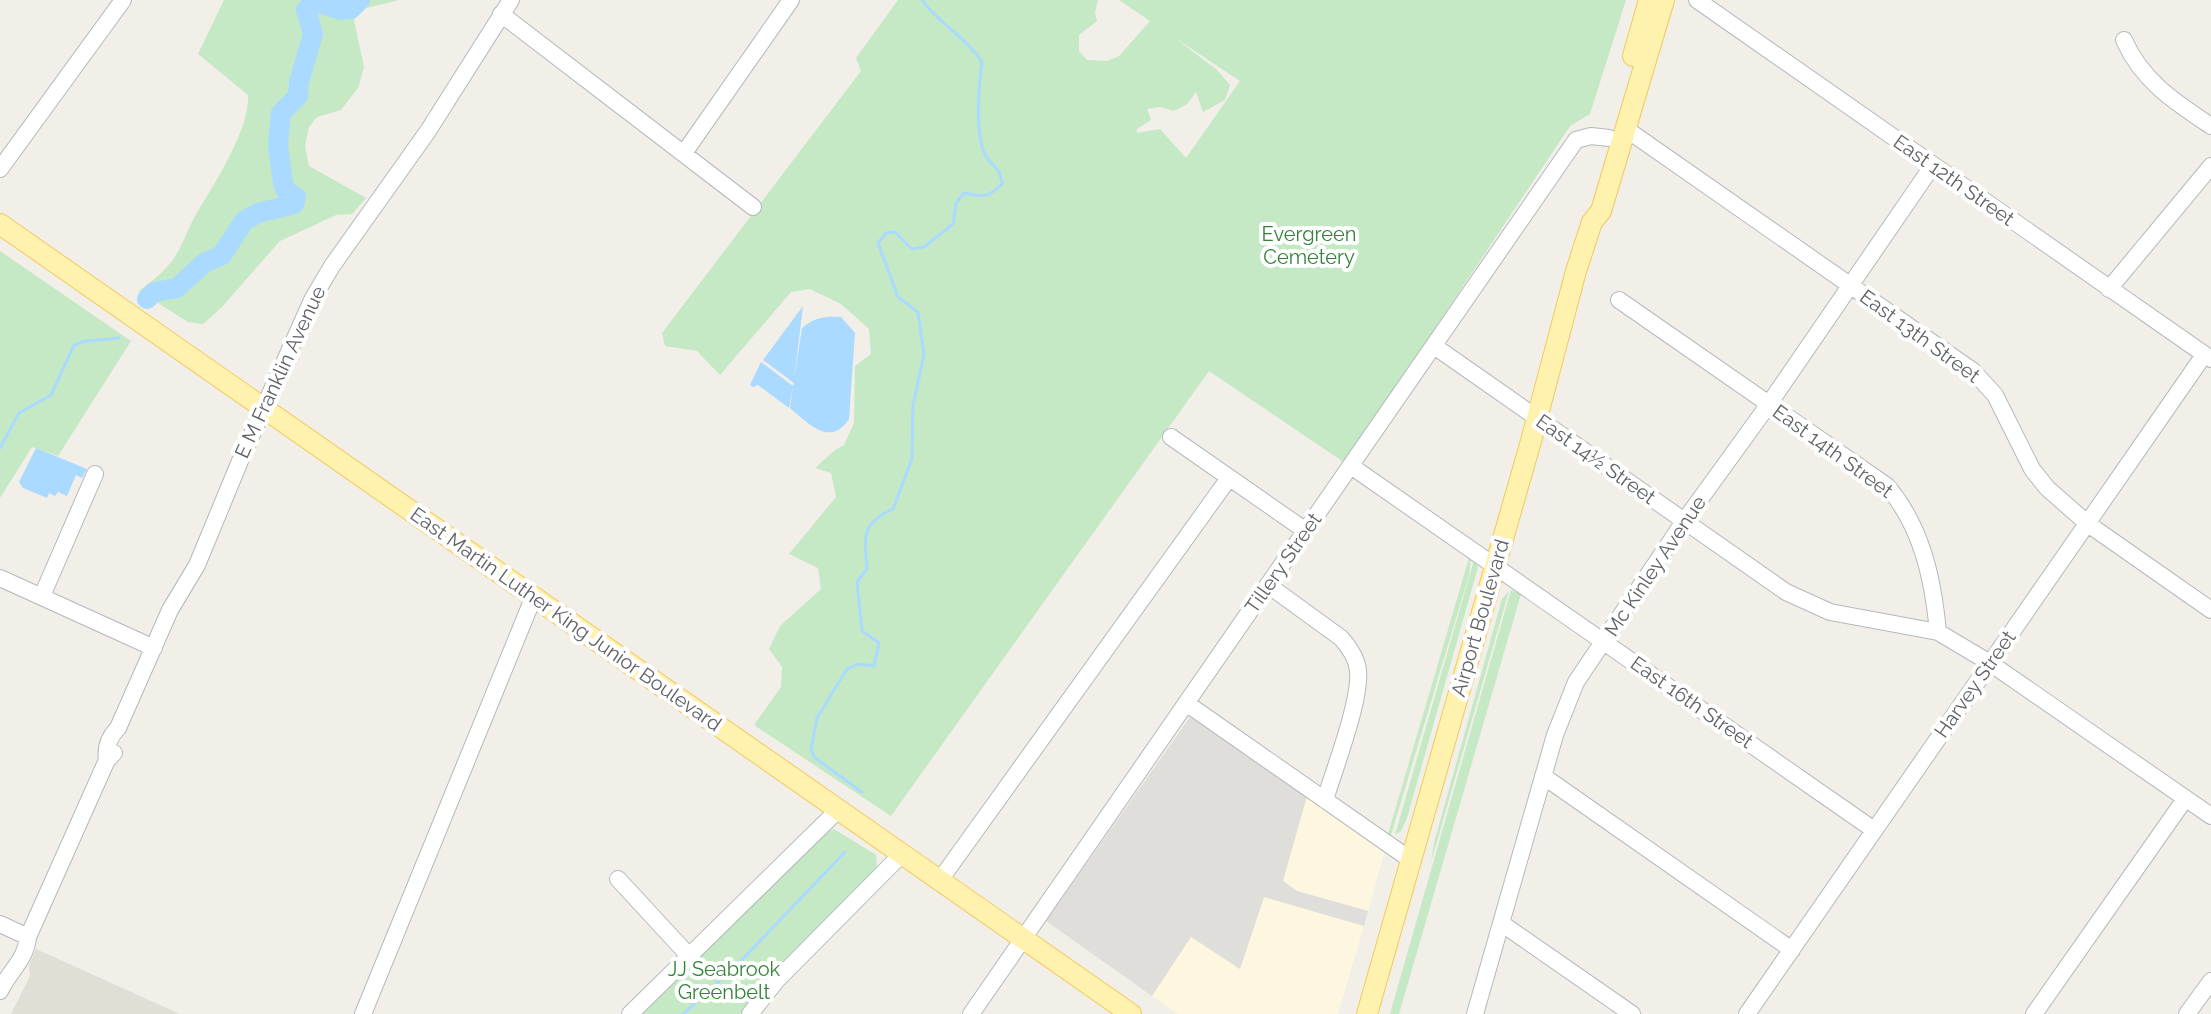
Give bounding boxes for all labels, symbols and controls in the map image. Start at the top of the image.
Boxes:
street label: East 12th Street [1889,129,2019,231]
park label: Evergreen Cemetery [1262,222,1356,269]
street label: E M Franklin Avenue [230,282,331,462]
street label: East 13th Street [1855,284,1985,388]
street label: East 14th Street [1768,399,1898,503]
street label: East 14½ Street [1532,409,1661,509]
street label: Mc Kinley Avenue [1599,491,1711,641]
street label: East Martin Luther King Junior Boulevard [406,502,726,736]
street label: Tillery Street [1240,508,1327,618]
street label: Airport Boulevard [1446,537,1514,699]
street label: Harvey Street [1929,626,2021,742]
street label: East 16th Street [1626,651,1758,753]
park label: JJ Seabrook Greenbelt [668,957,781,1004]

